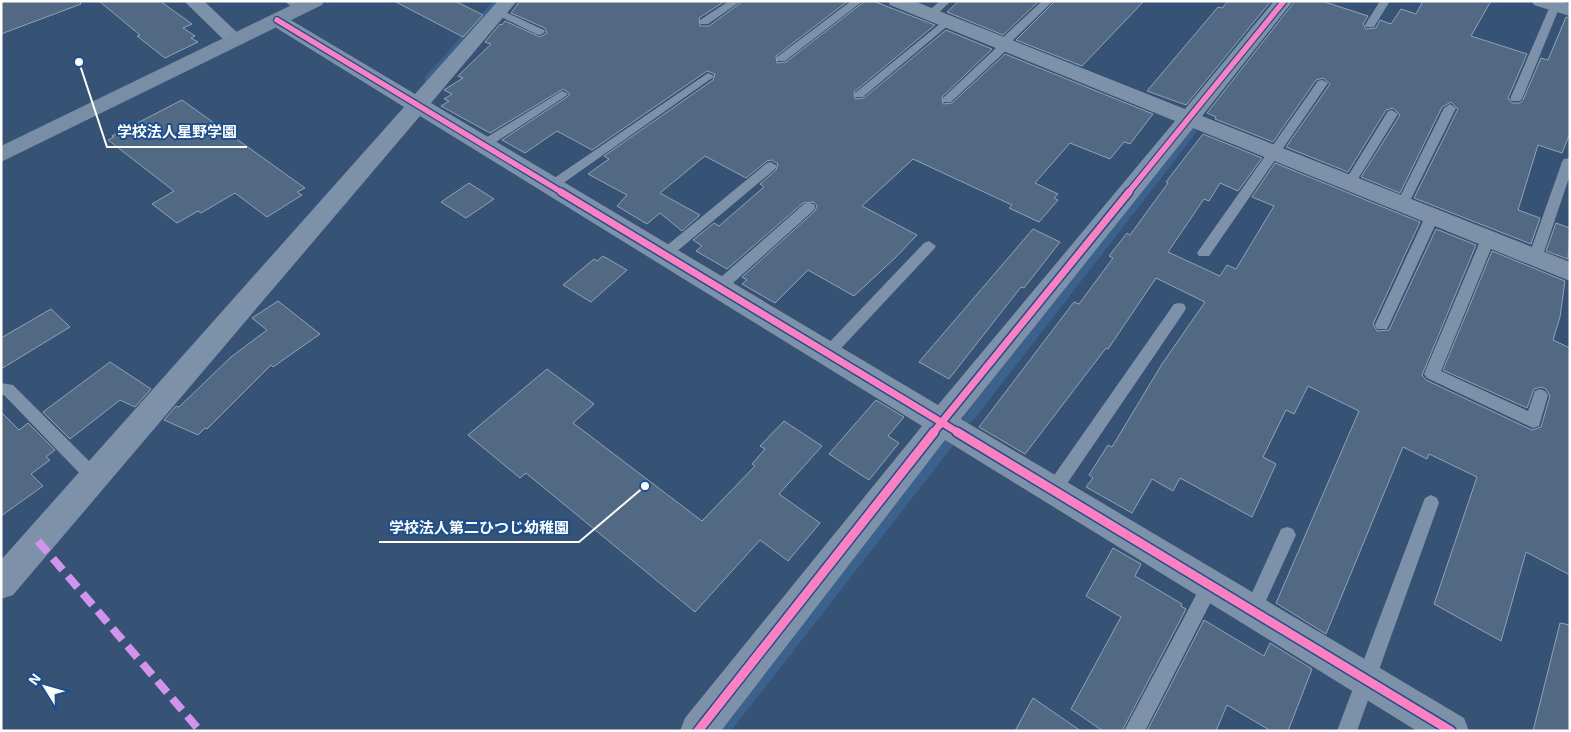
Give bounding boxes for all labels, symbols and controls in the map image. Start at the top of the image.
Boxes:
callout: 学校法人星野学園 [107,117,247,147]
text: 学校法人星野学園 [117,122,237,140]
callout: 学校法人第二ひつじ幼稚園 [379,512,579,542]
text: 学校法人第二ひつじ幼稚園 [389,518,569,536]
north arrow [20,662,70,712]
text: N [24,670,44,688]

